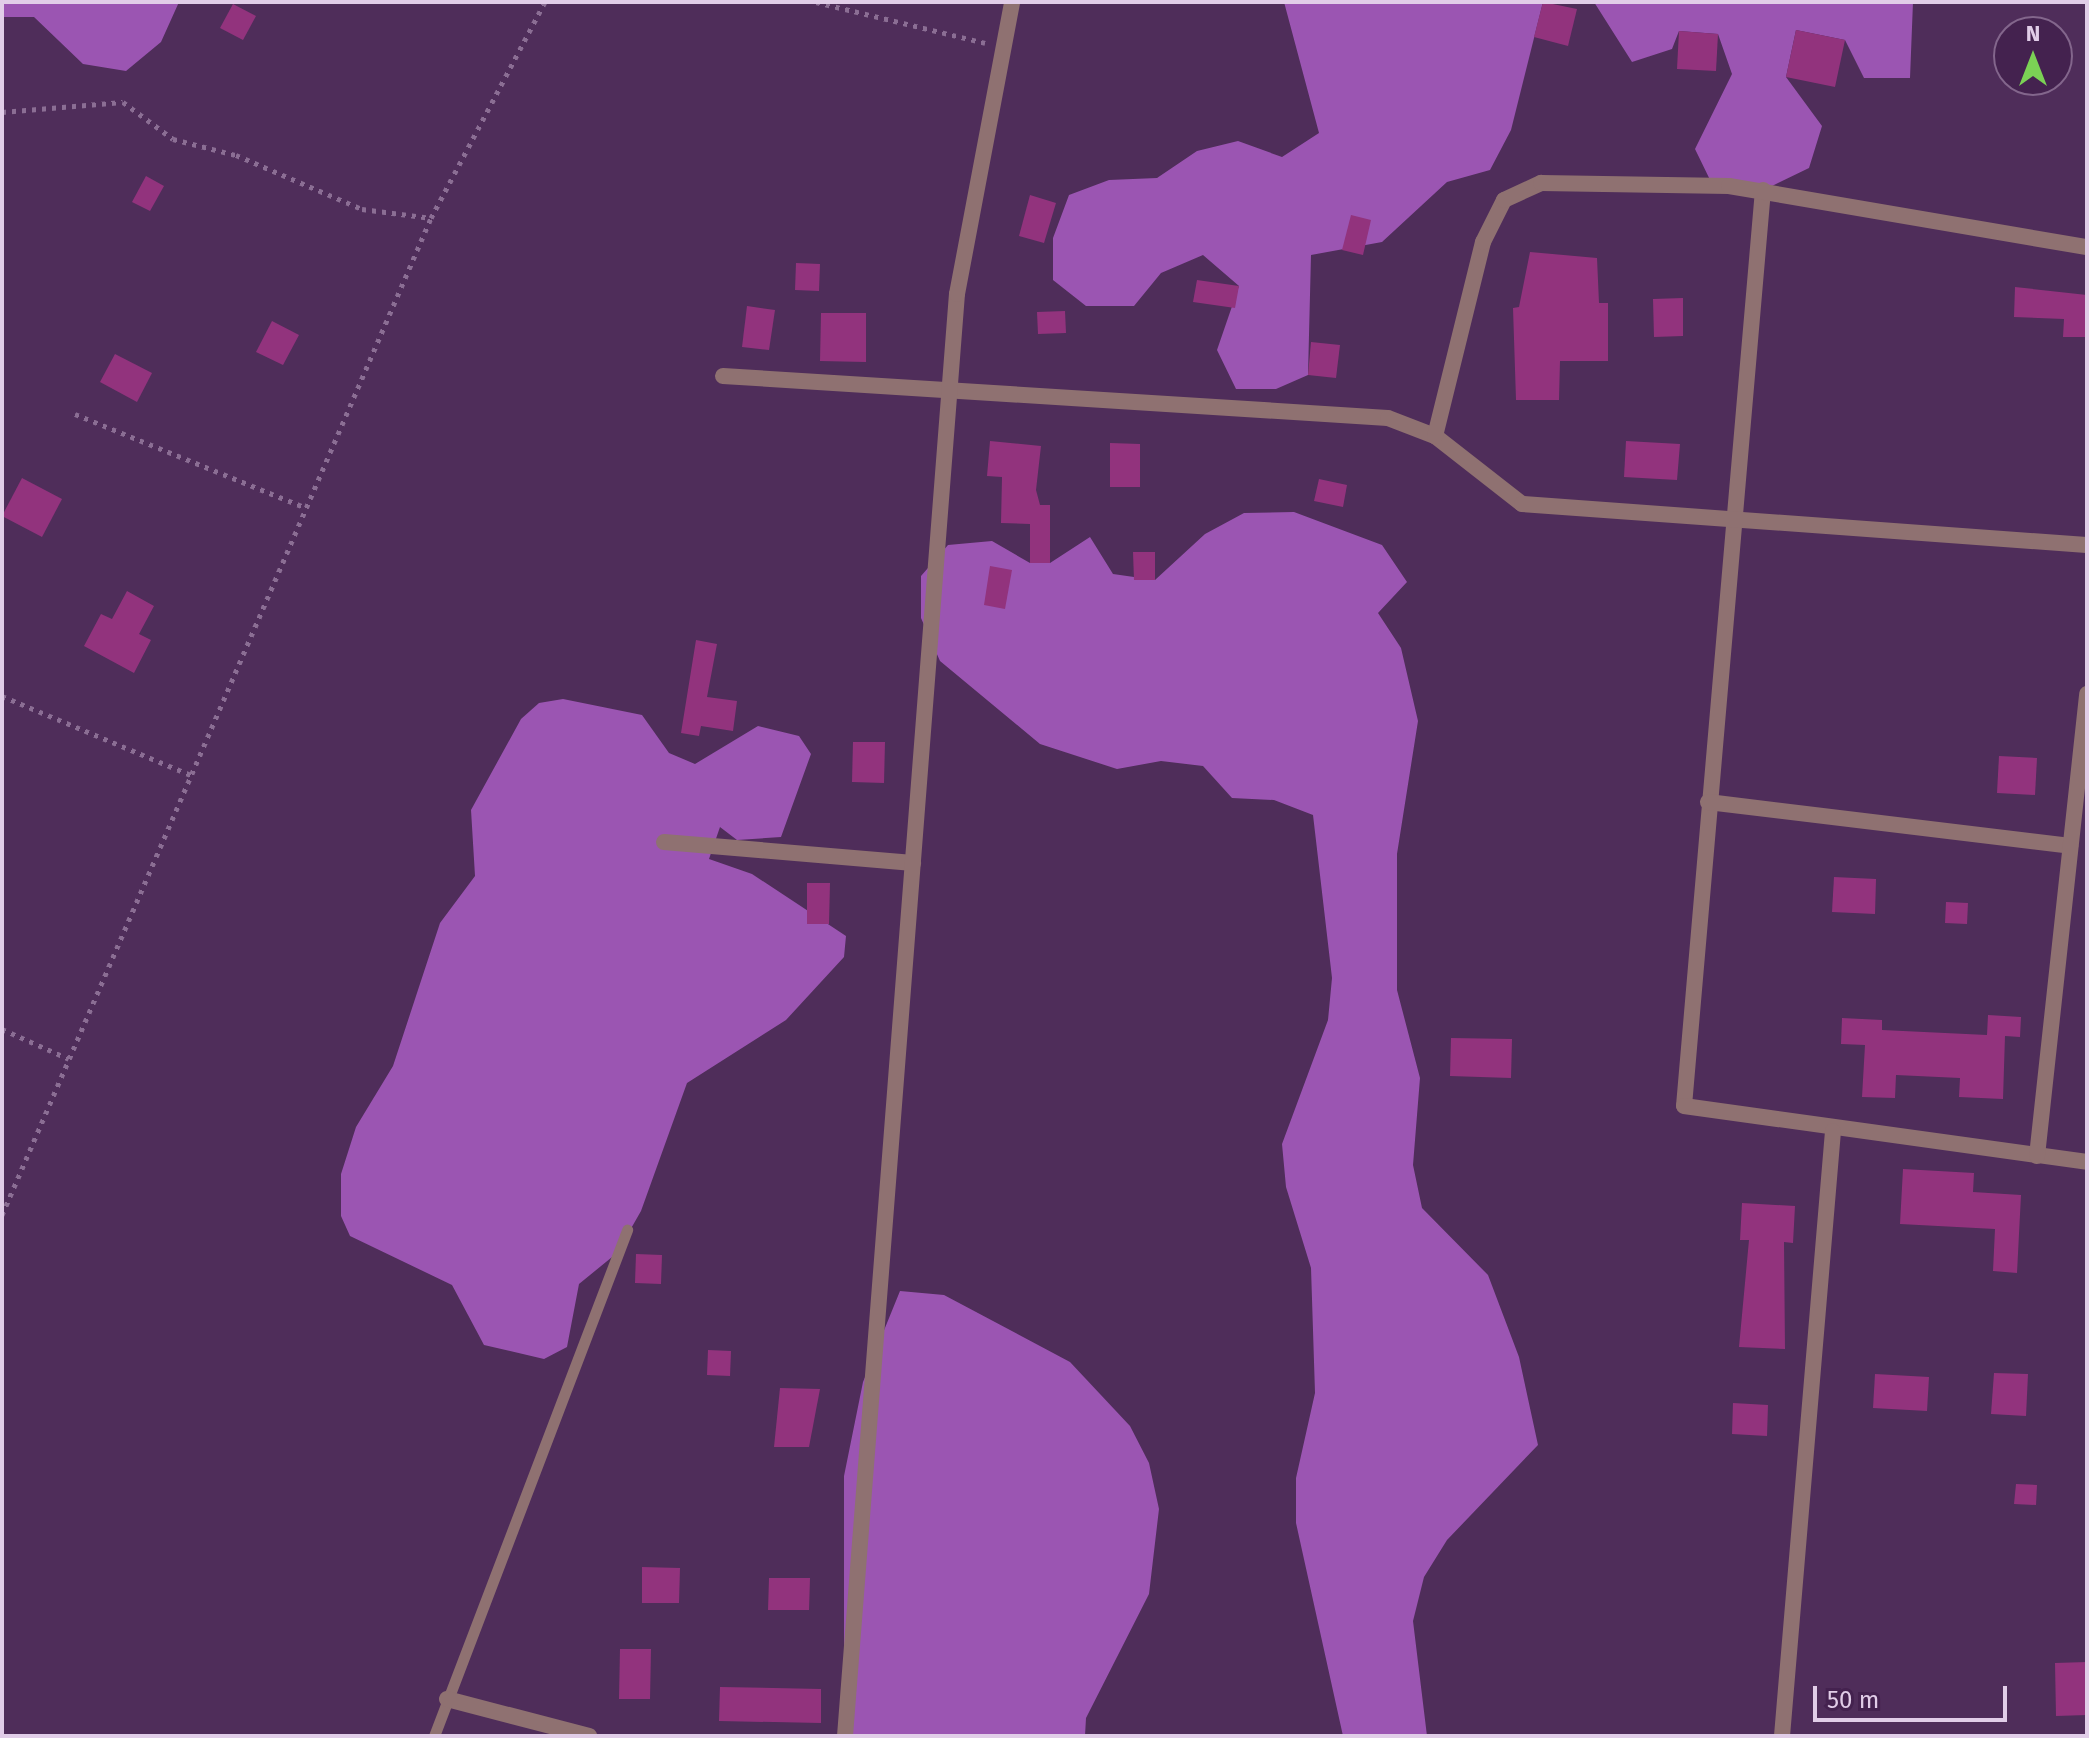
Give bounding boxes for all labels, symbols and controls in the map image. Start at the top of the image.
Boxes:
north arrow [1993,16,2073,96]
text: N [2026,20,2040,47]
scale bar [1817,1670,2011,1720]
text: 50 m [1827,1686,1879,1714]

